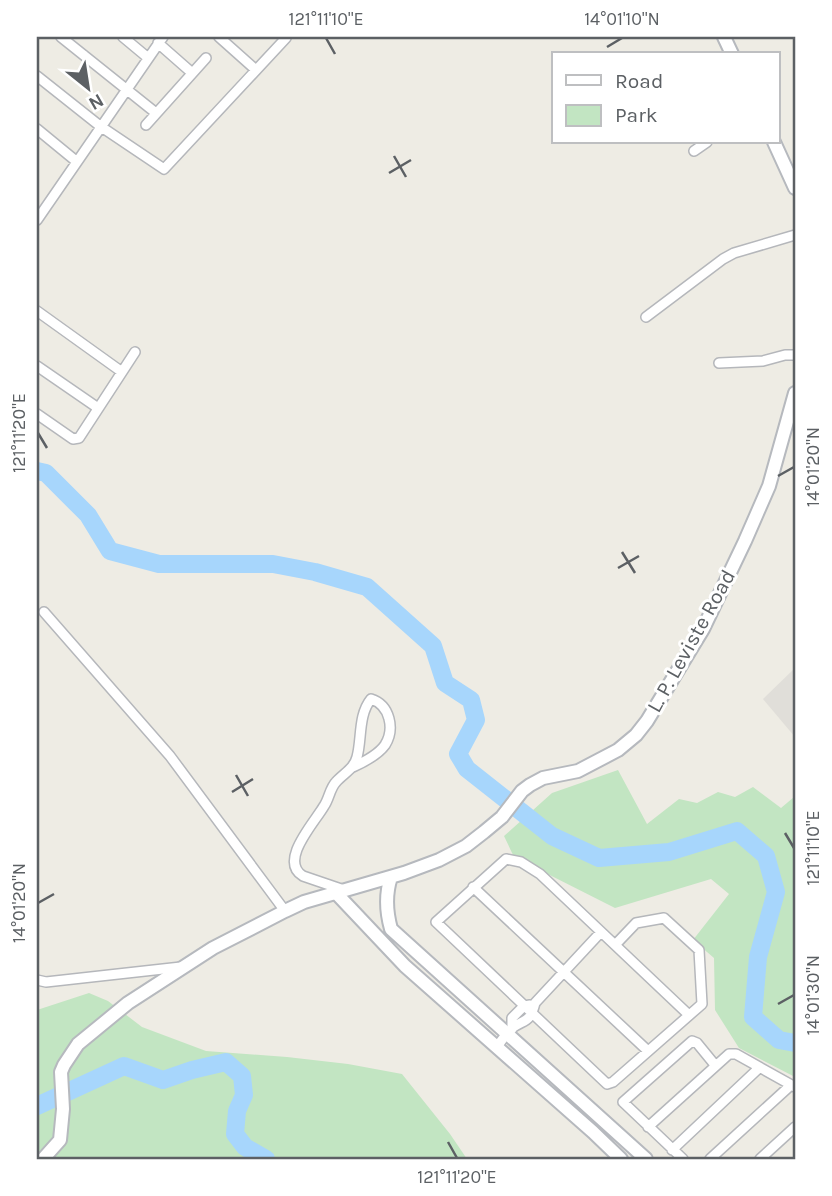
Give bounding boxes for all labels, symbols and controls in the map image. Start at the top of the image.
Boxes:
text: 121°11'10"E [288,8,364,30]
text: 14°01'10"N [584,8,660,30]
north arrow [52,52,122,122]
legend [552,52,780,144]
text: Road [615,69,663,93]
text: N [85,89,107,115]
text: Park [615,103,658,127]
text: 121°11'20"E [8,393,30,473]
text: 14°01'20"N [802,427,824,507]
street label: L. P. Leviste Road [642,565,740,717]
text: 121°11'10"E [802,810,824,886]
text: 14°01'20"N [8,863,30,943]
text: 14°01'30"N [802,955,824,1035]
text: 121°11'20"E [417,1166,497,1188]

